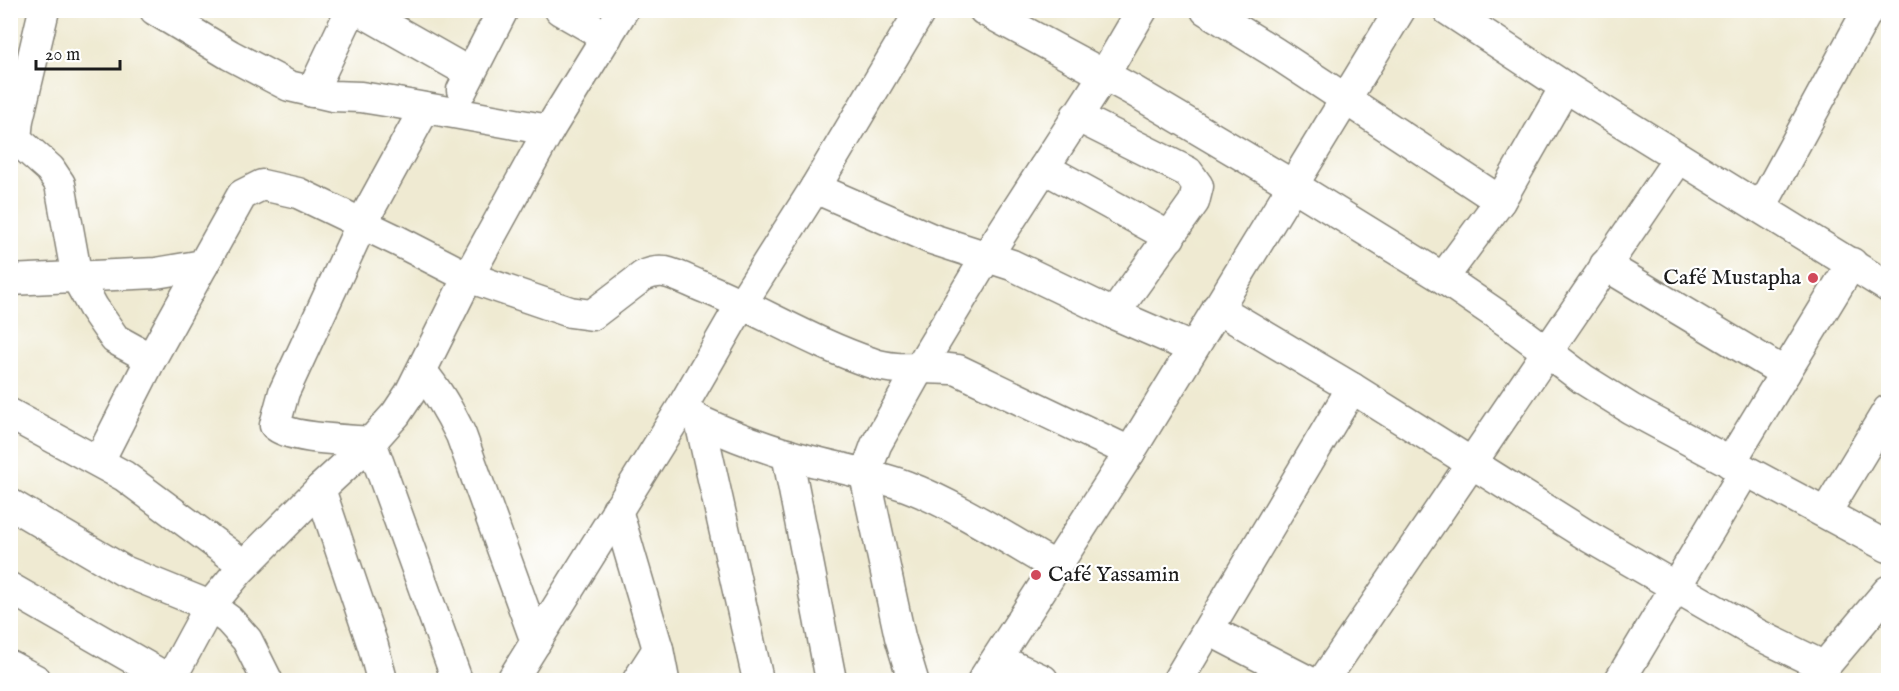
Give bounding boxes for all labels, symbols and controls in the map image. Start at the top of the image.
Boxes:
scale bar [36,33,120,71]
text: 20 m [45,44,80,67]
place label: Café Mustapha [1663,264,1801,292]
marker: Café Mustapha [1806,271,1820,285]
place label: Café Yassamin [1048,561,1180,589]
marker: Café Yassamin [1029,568,1043,582]

